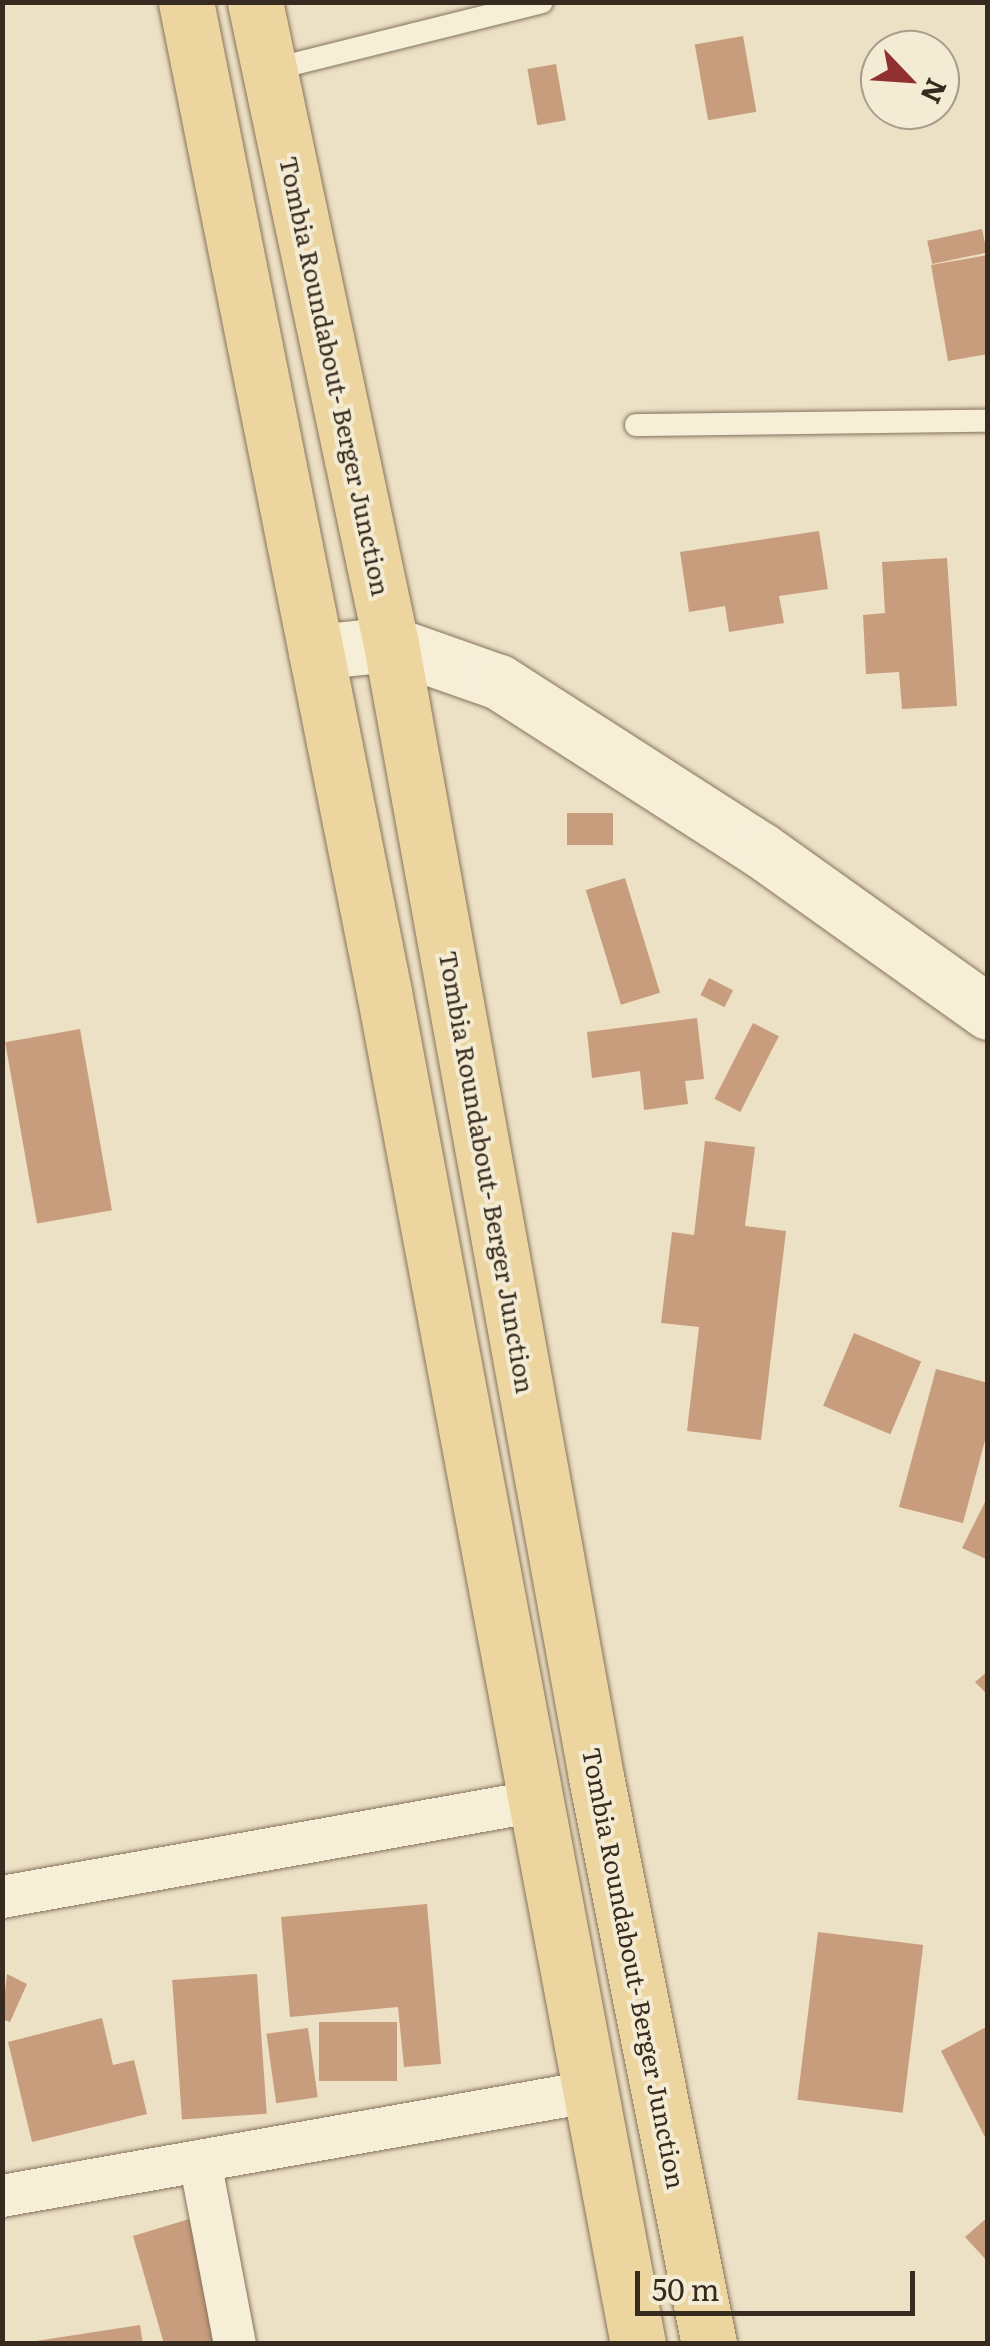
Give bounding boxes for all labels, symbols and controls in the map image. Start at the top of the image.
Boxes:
north arrow [860,30,960,130]
text: N [911,72,959,111]
street label: Tombia Roundabout- Berger Junction [274,153,396,599]
street label: Tombia Roundabout- Berger Junction [433,948,541,1396]
street label: Tombia Roundabout- Berger Junction [576,1745,692,2191]
scale bar [640,2251,920,2313]
text: 50 m [652,2266,720,2310]

